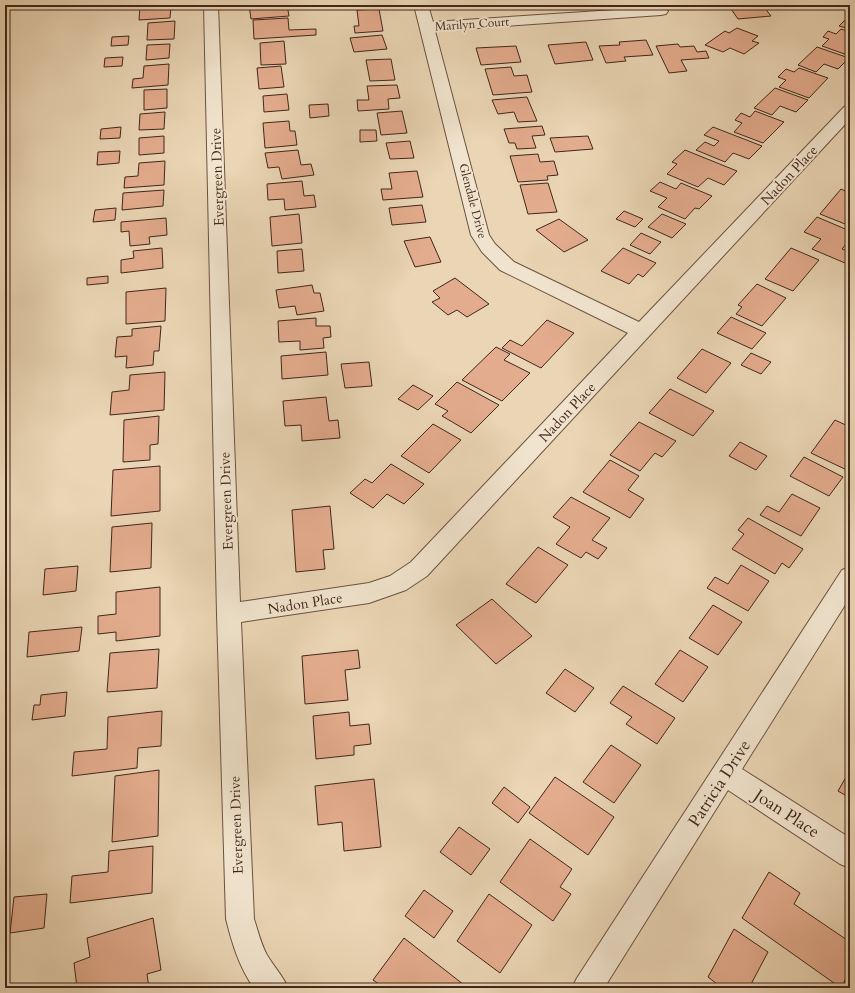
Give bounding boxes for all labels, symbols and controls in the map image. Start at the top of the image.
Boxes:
street label: Marilyn Court [434,13,510,35]
street label: Evergreen Drive [206,127,229,227]
street label: Nadon Place [757,141,822,209]
street label: Glendale Drive [455,162,491,240]
street label: Nadon Place [535,378,600,446]
street label: Evergreen Drive [215,451,238,551]
street label: Nadon Place [266,588,344,619]
street label: Patricia Drive [683,735,756,831]
street label: Evergreen Drive [225,775,248,875]
street label: Joan Place [747,782,824,843]

